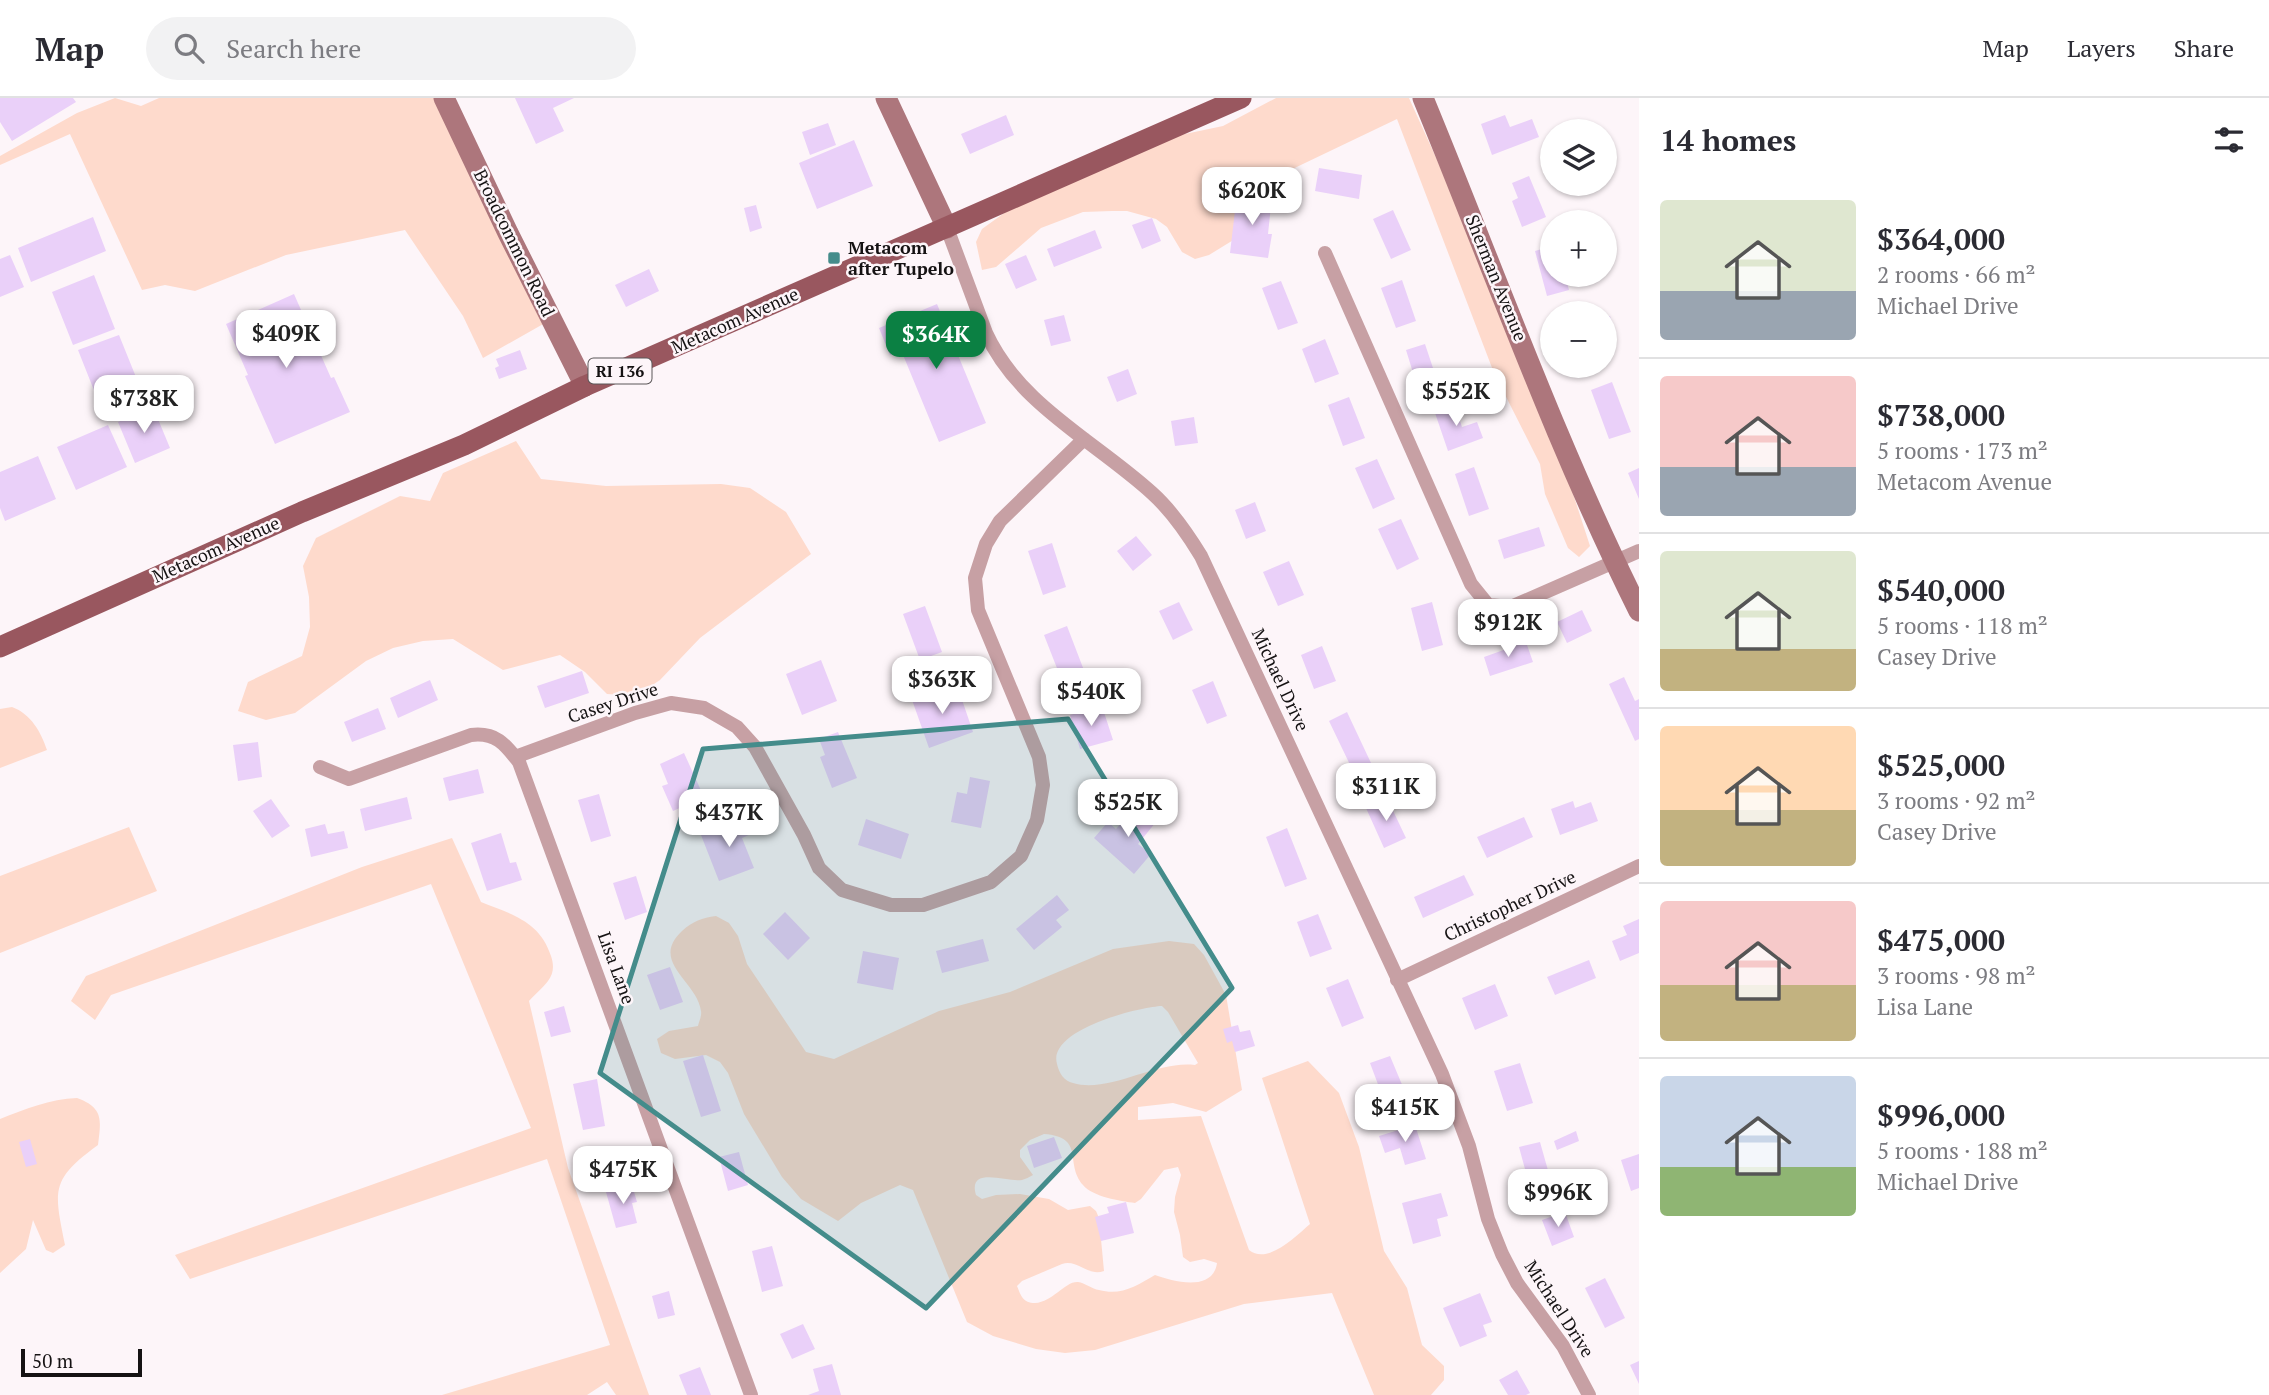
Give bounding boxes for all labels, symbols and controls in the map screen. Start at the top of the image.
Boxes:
search box [146,17,636,80]
text: Map [35,27,104,70]
icon: search [170,29,208,67]
text: Search here [226,31,361,65]
text: Map [1982,32,2029,64]
text: Layers [2067,32,2136,64]
text: Share [2174,32,2234,64]
map controls [1540,119,1617,378]
button: layers [1540,119,1617,196]
text: 14 homes [1660,120,1796,160]
icon: filters [2210,121,2248,159]
street label: Broadcommon Road [469,165,561,320]
pin: $620K [1203,167,1301,227]
text: $620K [1218,174,1286,205]
button: + [1540,210,1617,287]
street label: Sherman Avenue [1461,211,1533,344]
text: $364,000 [1877,219,2005,259]
icon: home [1716,228,1800,312]
place label: Metacom after Tupelo [848,235,954,280]
marker: Metacom after Tupelo [826,250,842,266]
text: 2 rooms · 66 m² [1877,259,2036,290]
street label: Metacom Avenue [667,281,802,359]
text: Michael Drive [1877,290,2019,321]
button: − [1540,301,1617,378]
pin: $409K [237,310,335,370]
pin: $364K [887,312,985,371]
text: $409K [252,317,320,348]
text: $364K [902,318,970,349]
road number: RI 136 [588,358,652,384]
pin: $552K [1407,368,1505,428]
text: $552K [1422,375,1490,406]
pin: $738K [95,376,193,435]
text: $738K [110,382,178,413]
text: $738,000 [1877,395,2005,435]
icon: home [1716,404,1800,488]
text: 5 rooms · 173 m² [1877,435,2048,466]
text: Metacom Avenue [1877,466,2052,497]
street label: Metacom Avenue [148,510,283,588]
text: $540,000 [1877,570,2005,610]
icon: home [1716,579,1800,663]
pin: $912K [1459,600,1557,659]
text: $912K [1474,606,1542,637]
text: 5 rooms · 118 m² [1877,610,2048,641]
street label: Michael Drive [1247,624,1315,735]
text: Casey Drive [1877,641,1997,672]
pin: $363K [893,656,991,716]
text: $363K [908,663,976,694]
pin: $540K [1042,668,1140,728]
text: $540K [1057,675,1125,706]
street label: Casey Drive [564,676,661,728]
text: $525,000 [1877,745,2005,785]
icon: home [1716,754,1800,838]
pin: $311K [1337,764,1435,823]
text: $311K [1352,770,1420,801]
pin: $525K [1079,780,1177,839]
text: 3 rooms · 92 m² [1877,785,2036,816]
text: $525K [1094,786,1162,817]
pin: $437K [680,790,778,849]
text: $437K [695,796,763,827]
text: Casey Drive [1877,816,1997,847]
street label: Christopher Drive [1440,864,1579,946]
text: $475,000 [1877,920,2005,960]
street label: Lisa Lane [593,928,641,1007]
icon: home [1716,929,1800,1013]
text: 3 rooms · 98 m² [1877,960,2036,991]
text: Lisa Lane [1877,991,1973,1022]
pin: $415K [1356,1084,1454,1144]
text: $415K [1371,1091,1439,1122]
text: $996,000 [1877,1095,2005,1135]
icon: home [1716,1104,1800,1188]
text: 5 rooms · 188 m² [1877,1135,2048,1166]
pin: $475K [574,1146,672,1206]
text: $475K [589,1153,657,1184]
text: Michael Drive [1877,1166,2019,1197]
pin: $996K [1509,1170,1607,1229]
text: $996K [1524,1176,1592,1207]
street label: Michael Drive [1520,1255,1600,1361]
scale bar [21,1346,142,1378]
text: 50 m [32,1348,73,1373]

